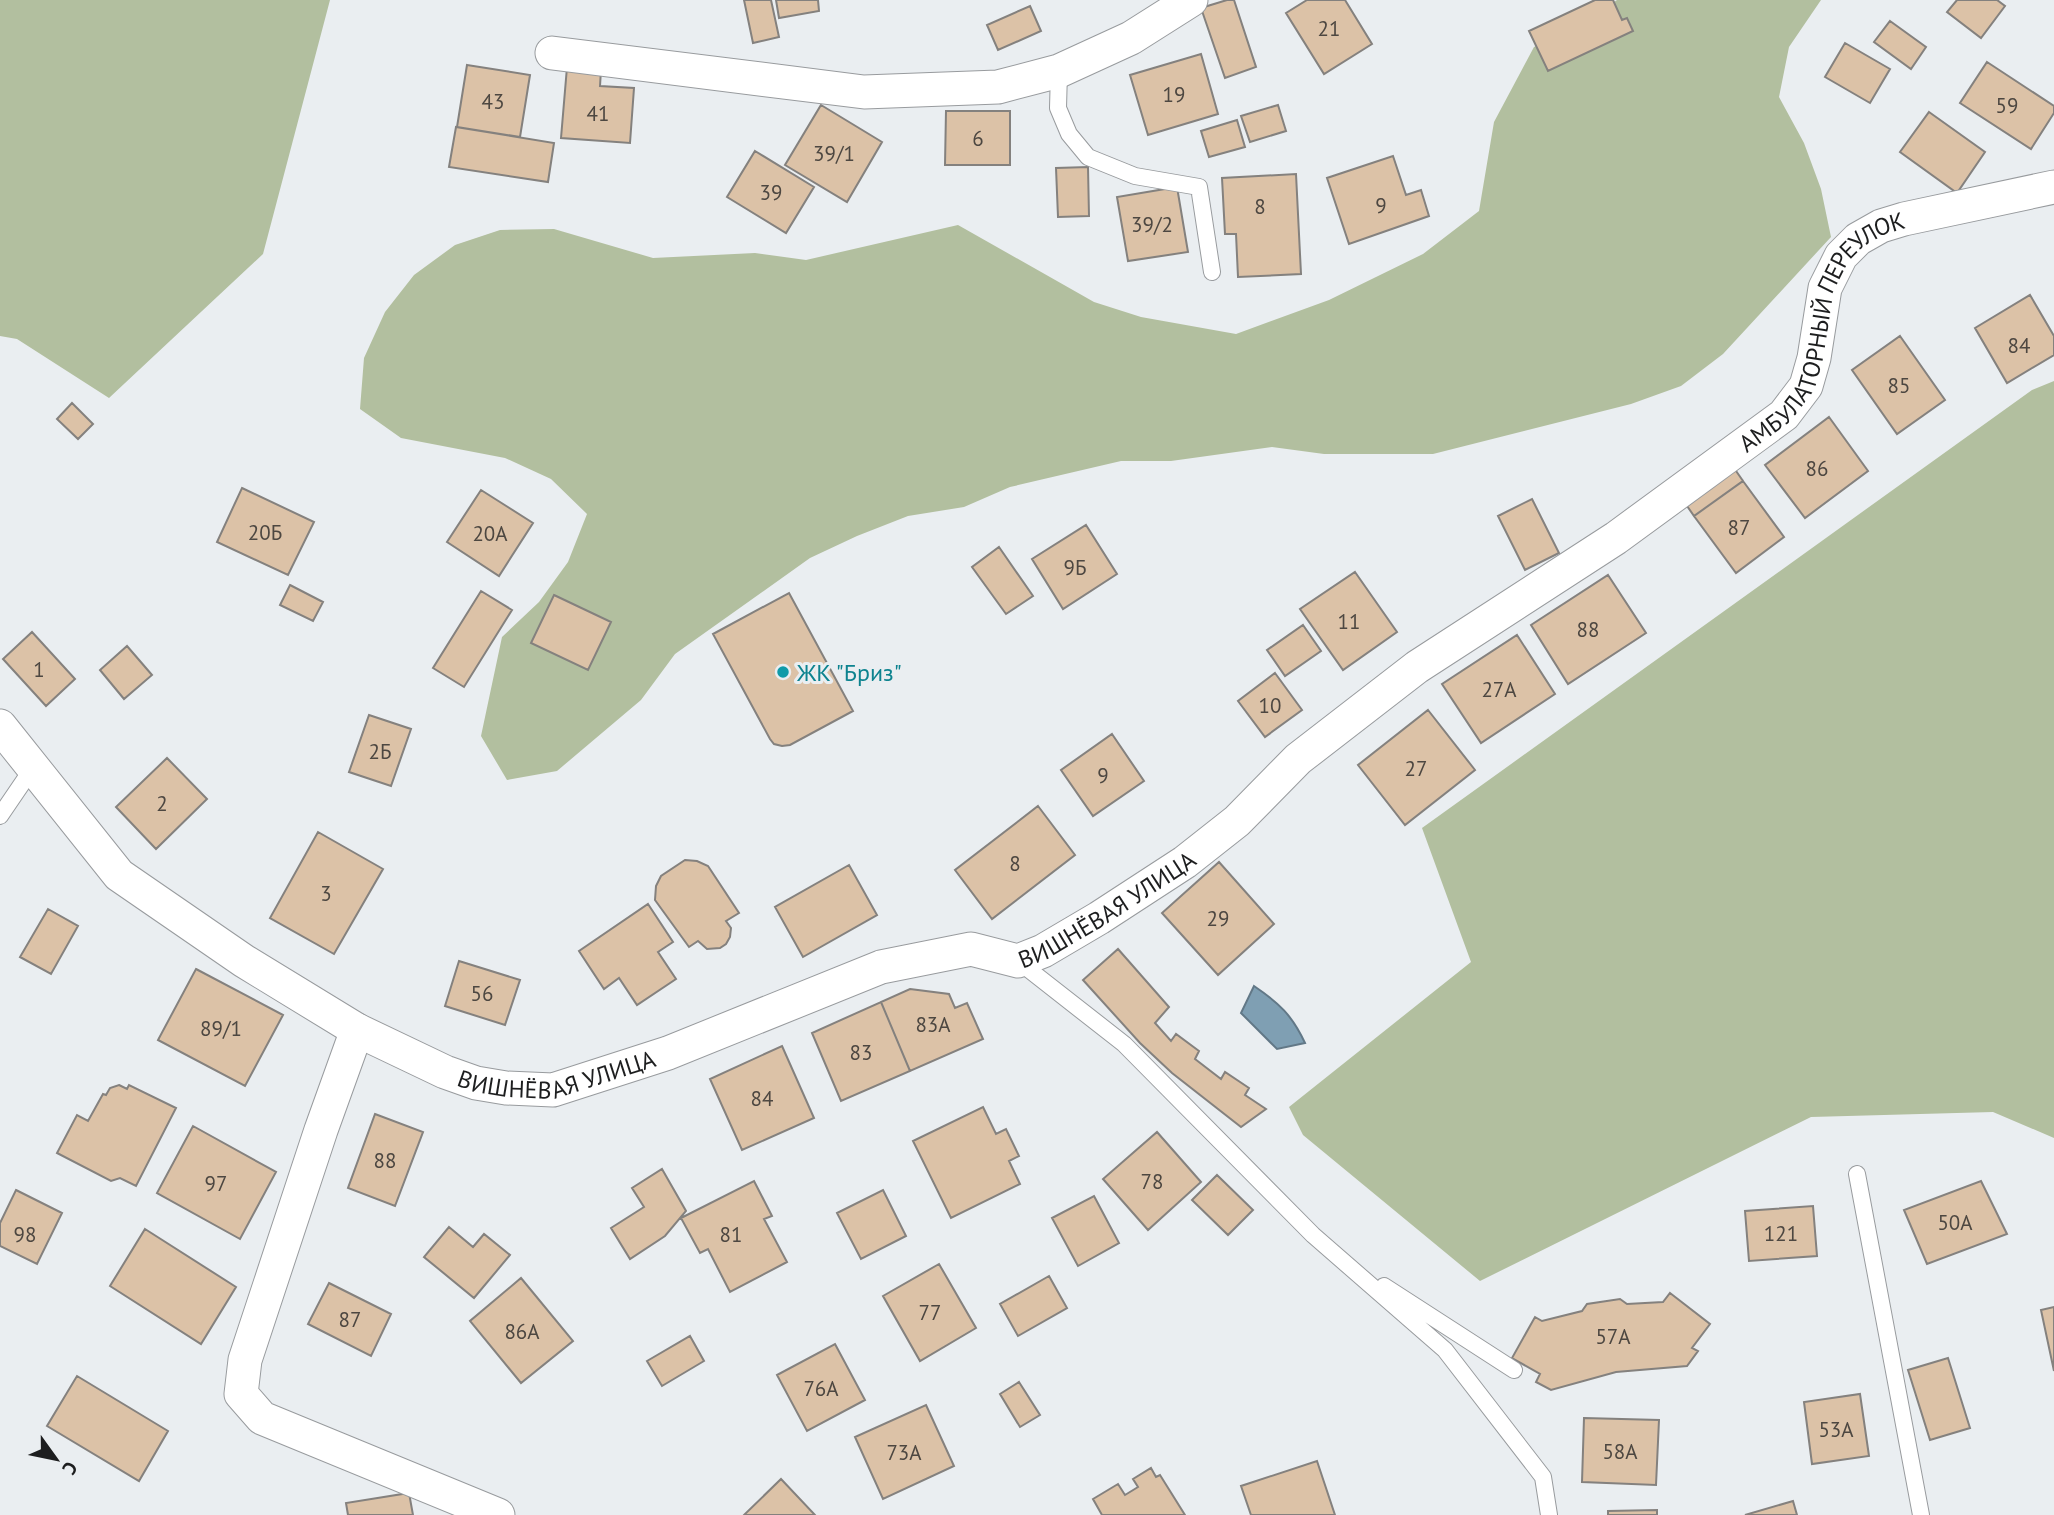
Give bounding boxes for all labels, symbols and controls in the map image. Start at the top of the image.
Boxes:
house number: 21 [1318,15,1340,42]
house number: 19 [1163,81,1185,108]
house number: 43 [482,88,504,115]
house number: 59 [1996,92,2018,119]
house number: 41 [587,100,609,127]
house number: 6 [972,125,984,152]
house number: 39/1 [813,140,855,167]
house number: 39 [760,179,782,206]
house number: 9 [1375,192,1387,219]
house number: 8 [1254,193,1266,220]
street label: АМБУЛАТОРНЫЙ ПЕРЕУЛОК [1732,204,1908,459]
house number: 39/2 [1131,211,1173,238]
house number: 84 [2008,332,2030,359]
house number: 85 [1888,372,1910,399]
house number: 86 [1806,455,1828,482]
house number: 87 [1728,514,1750,541]
house number: 20Б [248,519,282,546]
house number: 20А [472,520,508,547]
house number: 9Б [1064,554,1087,581]
house number: 11 [1338,608,1360,635]
house number: 88 [1577,616,1599,643]
house number: 1 [33,656,45,683]
place label: ЖК "Бриз" [796,657,902,688]
marker: ЖК "Бриз" [775,664,791,680]
house number: 27А [1481,676,1517,703]
house number: 10 [1259,692,1281,719]
house number: 2Б [369,738,392,765]
house number: 27 [1405,755,1427,782]
house number: 9 [1097,762,1109,789]
house number: 2 [156,790,168,817]
street label: ВИШНЁВАЯ УЛИЦА [1013,844,1202,975]
house number: 8 [1009,850,1021,877]
house number: 3 [320,880,332,907]
house number: 29 [1207,905,1229,932]
house number: 56 [471,980,493,1007]
house number: 83А [915,1011,951,1038]
house number: 89/1 [200,1015,242,1042]
house number: 83 [850,1039,872,1066]
street label: ВИШНЁВАЯ УЛИЦА [453,1043,659,1105]
house number: 84 [751,1085,773,1112]
house number: 88 [374,1147,396,1174]
house number: 78 [1141,1168,1163,1195]
house number: 97 [205,1170,227,1197]
house number: 50А [1937,1209,1973,1236]
house number: 121 [1764,1220,1798,1247]
house number: 98 [14,1221,36,1248]
house number: 81 [720,1221,742,1248]
house number: 77 [919,1299,941,1326]
house number: 87 [339,1306,361,1333]
house number: 86А [504,1318,540,1345]
house number: 57А [1595,1323,1631,1350]
house number: 76А [803,1375,839,1402]
house number: 53А [1818,1416,1854,1443]
north arrow [21,1424,91,1494]
house number: 58А [1602,1438,1638,1465]
house number: 73А [886,1439,922,1466]
text: С [57,1457,83,1480]

